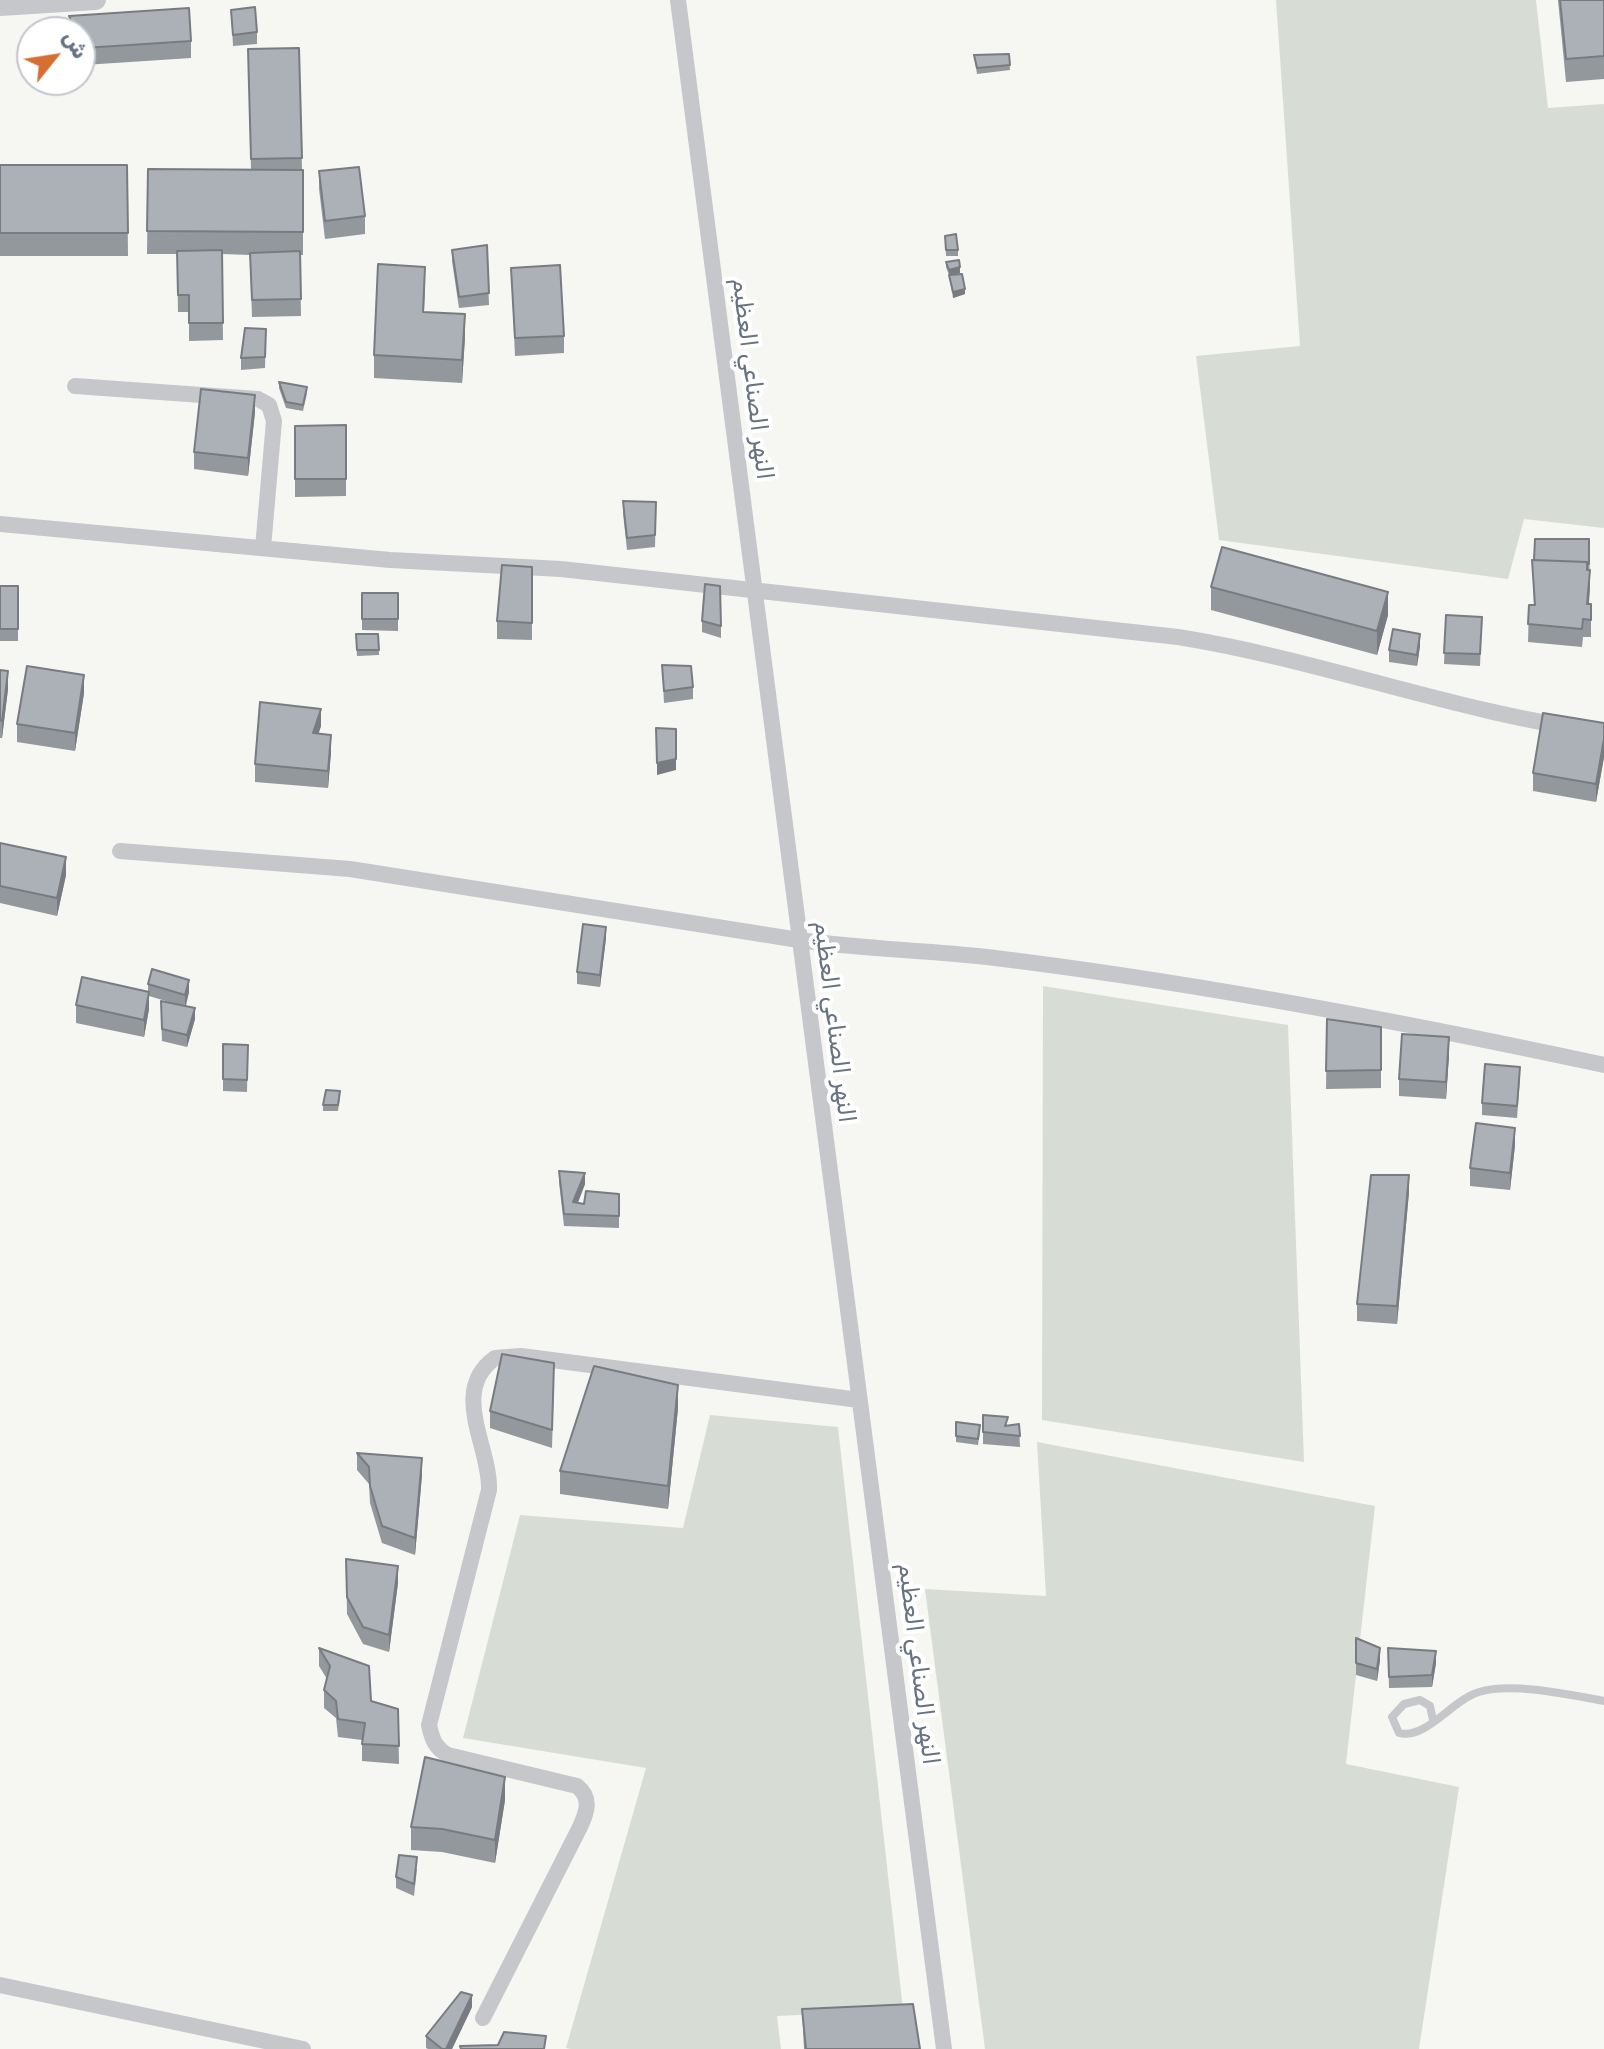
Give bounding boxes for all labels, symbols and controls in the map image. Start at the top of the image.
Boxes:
north arrow [16,16,96,96]
text: ش [57,26,94,64]
street label: النهر الصناعي العظيم [725,276,779,482]
street label: النهر الصناعي العظيم [807,919,861,1125]
street label: النهر الصناعي العظيم [891,1561,945,1767]

